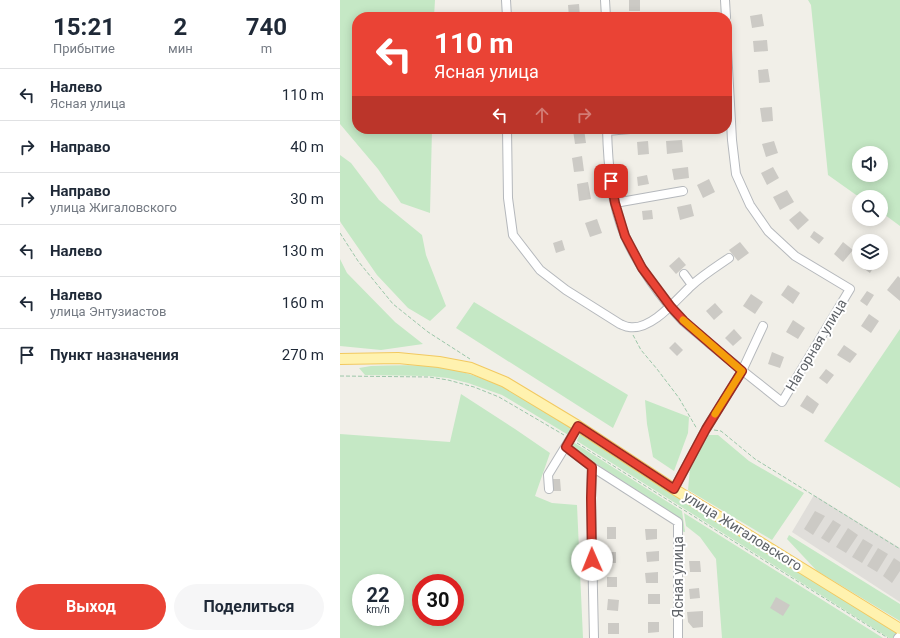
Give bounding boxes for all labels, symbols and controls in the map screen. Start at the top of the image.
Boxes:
text: 15:21 [53,13,115,41]
text: 2 [173,13,187,41]
text: 740 [246,13,287,41]
text: 110 m [434,27,513,60]
icon: left [368,28,420,80]
text: Прибытие [53,41,115,56]
text: мин [168,41,193,56]
text: m [261,41,272,56]
text: Ясная улица [434,61,539,82]
text: Налево [50,78,102,96]
icon: left [16,84,38,106]
text: 110 m [282,86,324,104]
text: Ясная улица [50,96,126,111]
icon: left [489,104,511,126]
icon: ahead [531,104,553,126]
icon: right [573,104,595,126]
icon: right [16,136,38,158]
text: Направо [50,138,111,156]
text: 40 m [290,138,324,156]
map controls [852,146,888,270]
button: sound [852,146,888,182]
pin [594,164,628,198]
icon: arrive [600,170,622,192]
text: Направо [50,182,111,200]
icon: right [16,188,38,210]
text: 30 m [290,190,324,208]
button: search [852,190,888,226]
text: улица Жигаловского [50,200,177,215]
button: layers [852,234,888,270]
icon: left [16,240,38,262]
text: Налево [50,242,102,260]
text: 130 m [282,242,324,260]
text: Налево [50,286,102,304]
icon: left [16,292,38,314]
text: 160 m [282,294,324,312]
street label: Нагорная улица [782,296,850,394]
text: улица Энтузиастов [50,304,166,319]
icon: arrive [16,344,38,366]
text: Пункт назначения [50,346,179,364]
text: 270 m [282,346,324,364]
street label: улица Жигаловского [681,488,805,574]
street label: Ясная улица [670,536,686,618]
position arrow [571,539,613,581]
speed limit sign: 30 [412,574,464,626]
text: 22 [367,583,389,607]
button: Выход [16,584,166,630]
button: Поделиться [174,584,324,630]
text: km/h [366,604,390,615]

